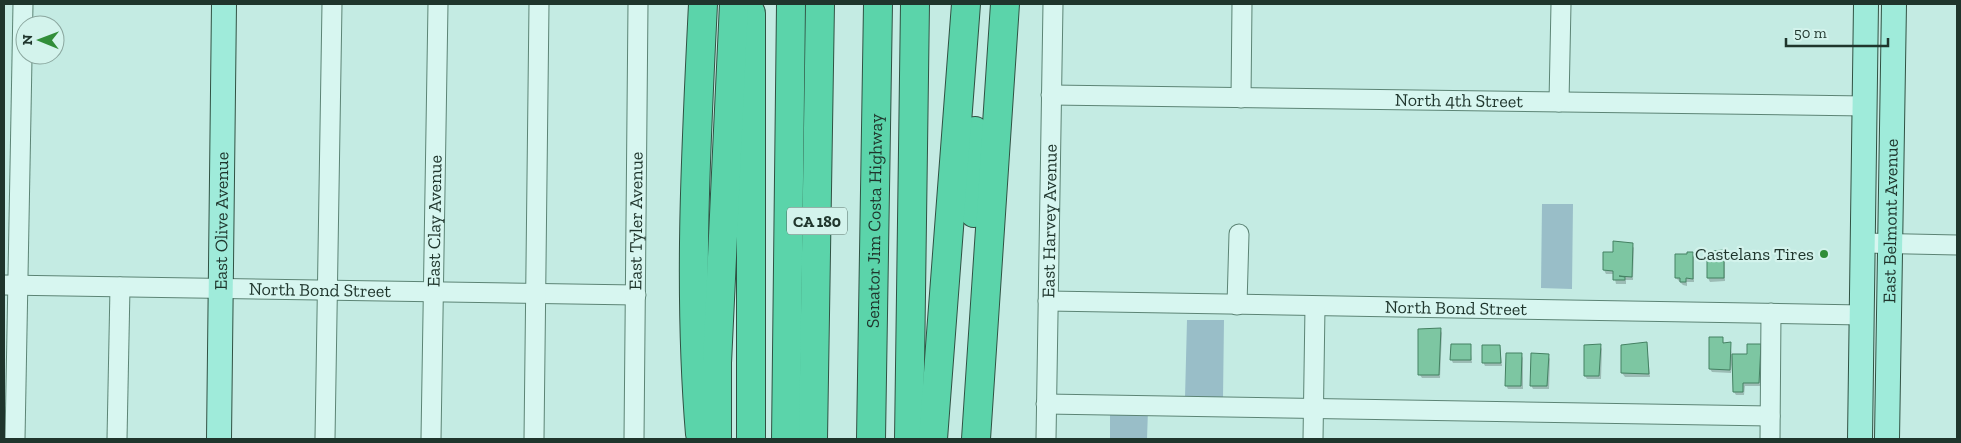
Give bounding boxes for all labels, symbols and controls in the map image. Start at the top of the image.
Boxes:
north arrow [15,15,65,65]
scale bar [1786,15,1888,47]
text: 50 m [1794,24,1827,42]
text: N [19,34,36,45]
street label: North 4th Street [1395,89,1524,112]
street label: Senator Jim Costa Highway [862,113,887,328]
street label: East Belmont Avenue [1878,139,1903,303]
street label: East Harvey Avenue [1037,144,1062,298]
street label: East Olive Avenue [210,152,233,290]
street label: East Tyler Avenue [624,152,648,290]
street label: East Clay Avenue [422,155,447,287]
road number: CA 180 [787,208,847,235]
place label: Castelans Tires [1695,243,1814,265]
marker: Castelans Tires [1818,248,1830,260]
street label: North Bond Street [249,278,392,302]
street label: North Bond Street [1385,296,1528,320]

